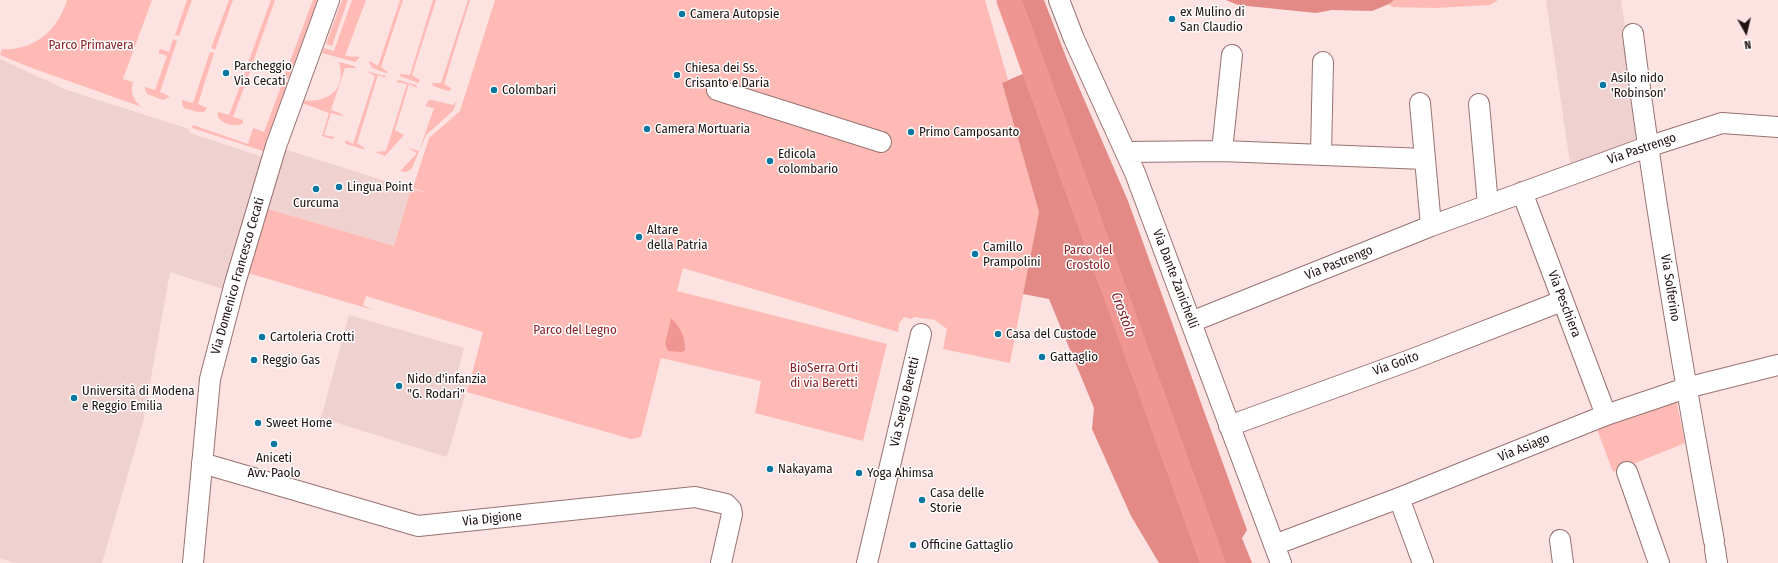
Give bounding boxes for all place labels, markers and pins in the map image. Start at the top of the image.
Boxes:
place label: ex Mulino di San Claudio [1180,4,1245,35]
place label: Camera Autopsie [690,6,780,22]
marker: Camera Autopsie [677,9,687,19]
marker: ex Mulino di San Claudio [1167,14,1177,24]
place label: Parcheggio Via Cecati [234,58,292,89]
place label: Chiesa dei Ss. Crisanto e Daria [685,60,769,91]
marker: Parcheggio Via Cecati [221,68,231,78]
marker: Chiesa dei Ss. Crisanto e Daria [672,70,682,80]
place label: Asilo nido 'Robinson' [1611,70,1666,101]
marker: Asilo nido 'Robinson' [1598,80,1608,90]
place label: Colombari [502,82,556,98]
marker: Colombari [489,85,499,95]
place label: Camera Mortuaria [655,121,750,137]
marker: Camera Mortuaria [642,124,652,134]
place label: Primo Camposanto [919,124,1019,140]
marker: Primo Camposanto [906,127,916,137]
place label: Edicola colombario [778,146,838,177]
marker: Edicola colombario [765,156,775,166]
place label: Lingua Point [347,179,413,195]
marker: Lingua Point [334,182,344,192]
marker: Curcuma [311,184,321,194]
place label: Curcuma [293,195,339,211]
place label: Altare della Patria [647,222,708,253]
marker: Altare della Patria [634,232,644,242]
place label: Camillo Prampolini [983,239,1041,270]
marker: Camillo Prampolini [970,249,980,259]
place label: Casa del Custode [1006,326,1097,342]
place label: Cartoleria Crotti [270,329,354,345]
marker: Casa del Custode [993,329,1003,339]
marker: Cartoleria Crotti [257,332,267,342]
place label: Gattaglio [1050,349,1098,365]
place label: Reggio Gas [262,352,320,368]
marker: Gattaglio [1037,352,1047,362]
marker: Reggio Gas [249,355,259,365]
place label: Nido d'infanzia "G. Rodari" [407,371,486,402]
marker: Nido d'infanzia "G. Rodari" [394,381,404,391]
place label: Università di Modena e Reggio Emilia [82,383,195,414]
marker: Università di Modena e Reggio Emilia [69,393,79,403]
place label: Sweet Home [266,415,332,431]
marker: Sweet Home [253,418,263,428]
marker: Aniceti Avv. Paolo [269,439,279,449]
place label: Aniceti Avv. Paolo [247,450,301,481]
place label: Nakayama [778,461,833,477]
marker: Nakayama [765,464,775,474]
place label: Yoga Ahimsa [867,465,934,481]
marker: Yoga Ahimsa [854,468,864,478]
place label: Casa delle Storie [930,485,984,516]
marker: Casa delle Storie [917,495,927,505]
place label: Officine Gattaglio [921,537,1013,553]
marker: Officine Gattaglio [908,540,918,550]

